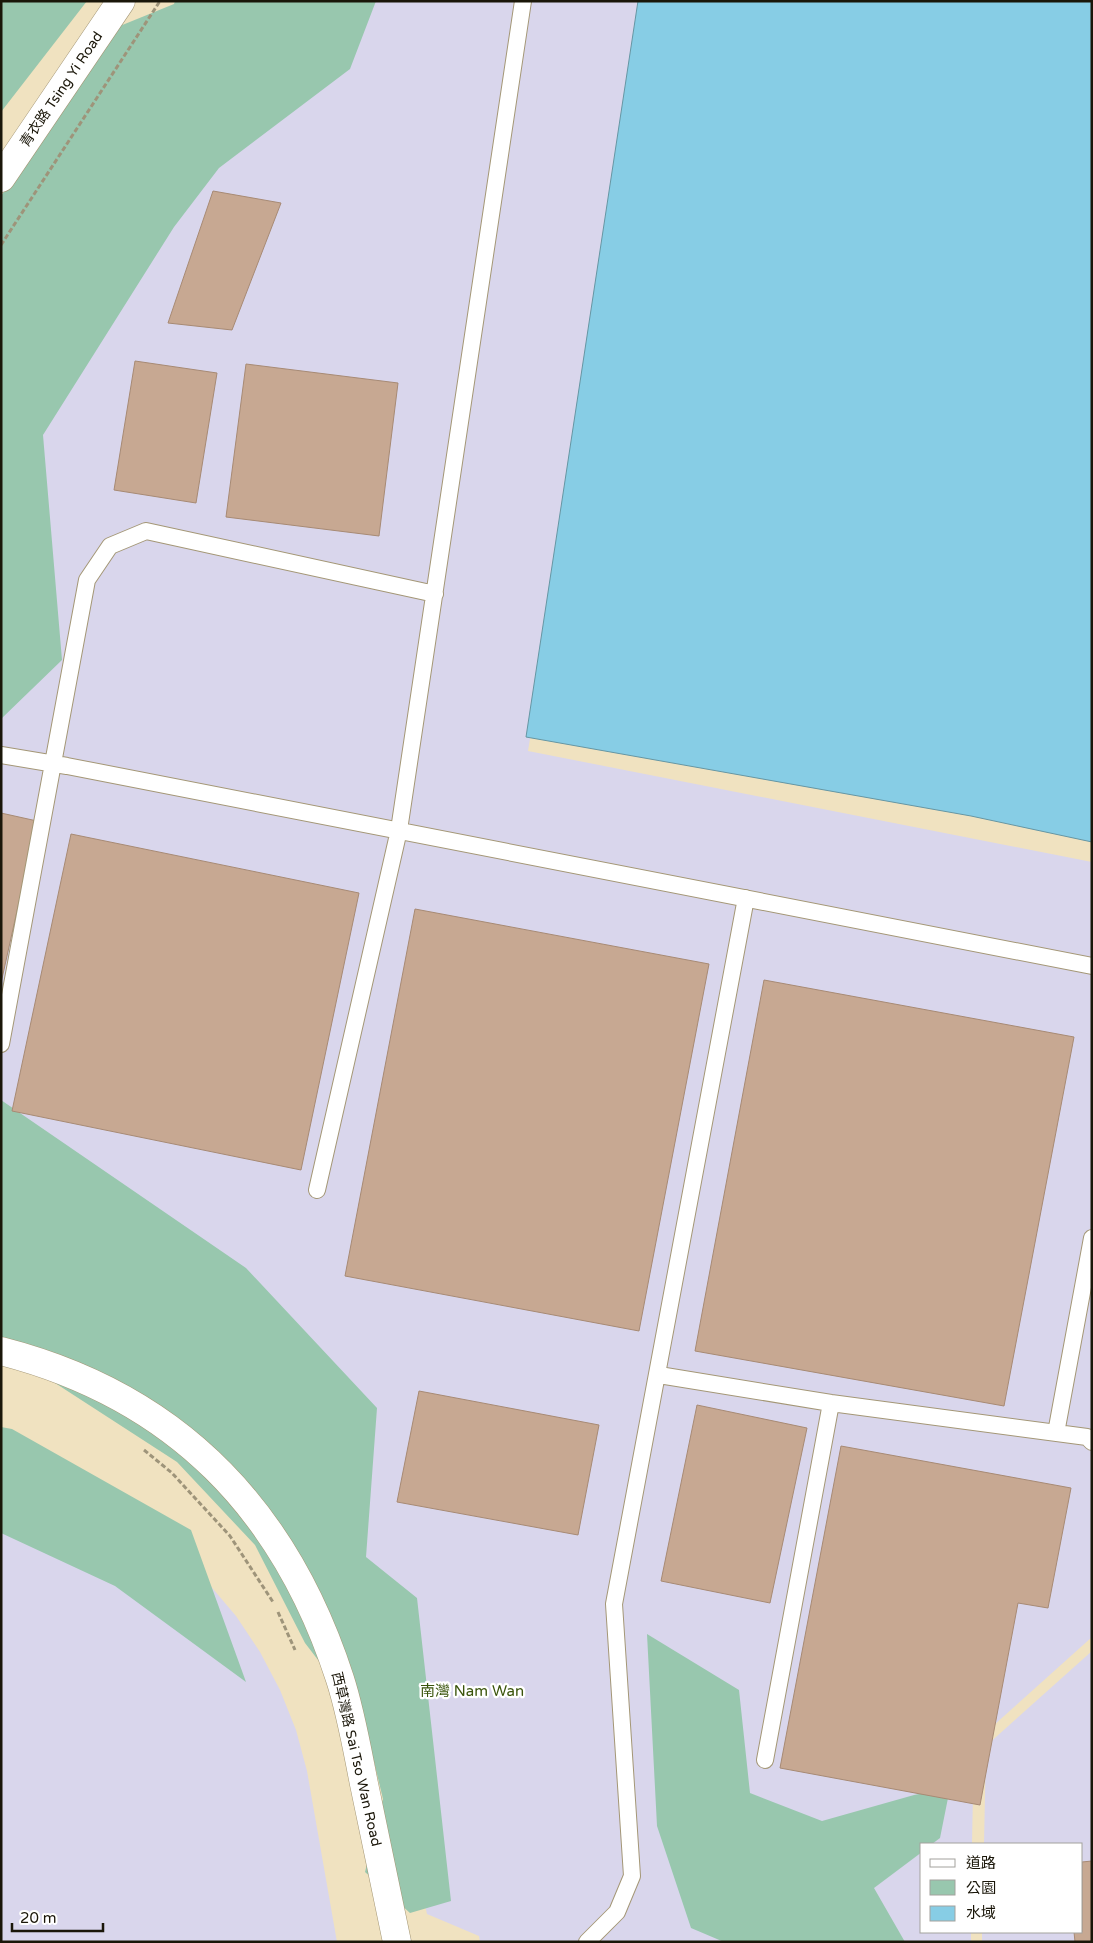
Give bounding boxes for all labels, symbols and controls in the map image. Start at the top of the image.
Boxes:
street label: 青衣路 Tsing Yi Road [16,28,106,150]
street label: 西草灣路 Sai Tso Wan Road [328,1670,385,1848]
district label: 南灣 Nam Wan [420,1682,524,1700]
legend [920,1843,1083,1933]
text: 道路 [966,1854,996,1872]
text: 公園 [966,1879,996,1897]
scale bar [12,1900,104,1932]
text: 水域 [966,1904,996,1922]
text: 20 m [20,1909,57,1927]

